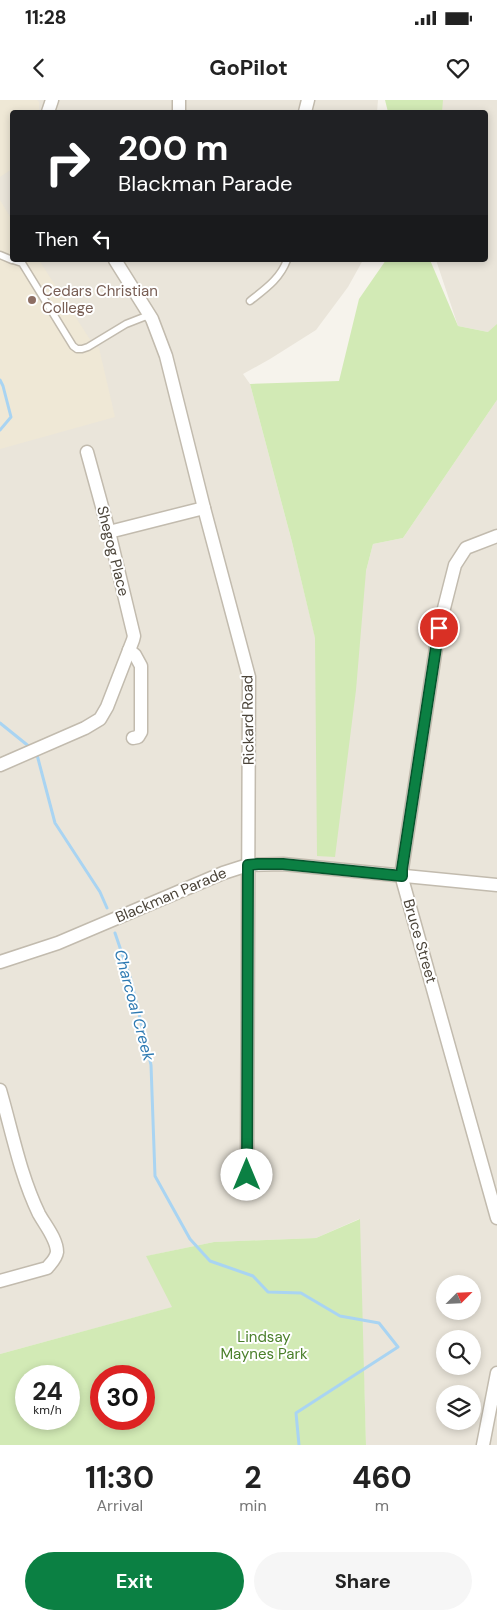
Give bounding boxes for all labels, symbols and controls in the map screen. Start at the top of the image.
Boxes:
text: 11:28 [25,5,67,30]
text: GoPilot [209,53,288,82]
icon: back [25,54,53,82]
icon: heart [444,54,472,82]
text: 200 m [118,125,229,171]
icon: right [35,130,100,195]
text: Blackman Parade [118,169,292,198]
icon: left [88,225,116,253]
text: Then [35,227,78,252]
place label: Cedars Christian College [42,281,158,318]
marker: Cedars Christian College [26,294,38,306]
street label: Shegog Place [92,504,134,598]
pin [418,607,460,649]
icon: arrive [425,614,453,642]
street label: Rickard Road [237,675,259,765]
street label: Blackman Parade [112,863,230,927]
street label: Bruce Street [398,897,442,986]
water label: Charcoal Creek [110,947,160,1064]
position arrow [220,1148,272,1200]
north arrow [436,1275,481,1320]
map controls [436,1275,481,1430]
park label: Lindsay Maynes Park [220,1327,308,1364]
button: search [436,1330,481,1375]
speed limit sign: 30 [90,1365,155,1430]
text: 24 [32,1375,63,1408]
button: layers [436,1385,481,1430]
text: km/h [33,1402,62,1418]
text: 11:30 [85,1458,154,1497]
text: 2 [244,1458,262,1497]
text: 460 [352,1458,412,1497]
text: Arrival [96,1495,143,1516]
text: min [239,1495,267,1516]
text: m [375,1495,389,1516]
button: Exit [25,1552,244,1610]
button: Share [254,1552,472,1610]

